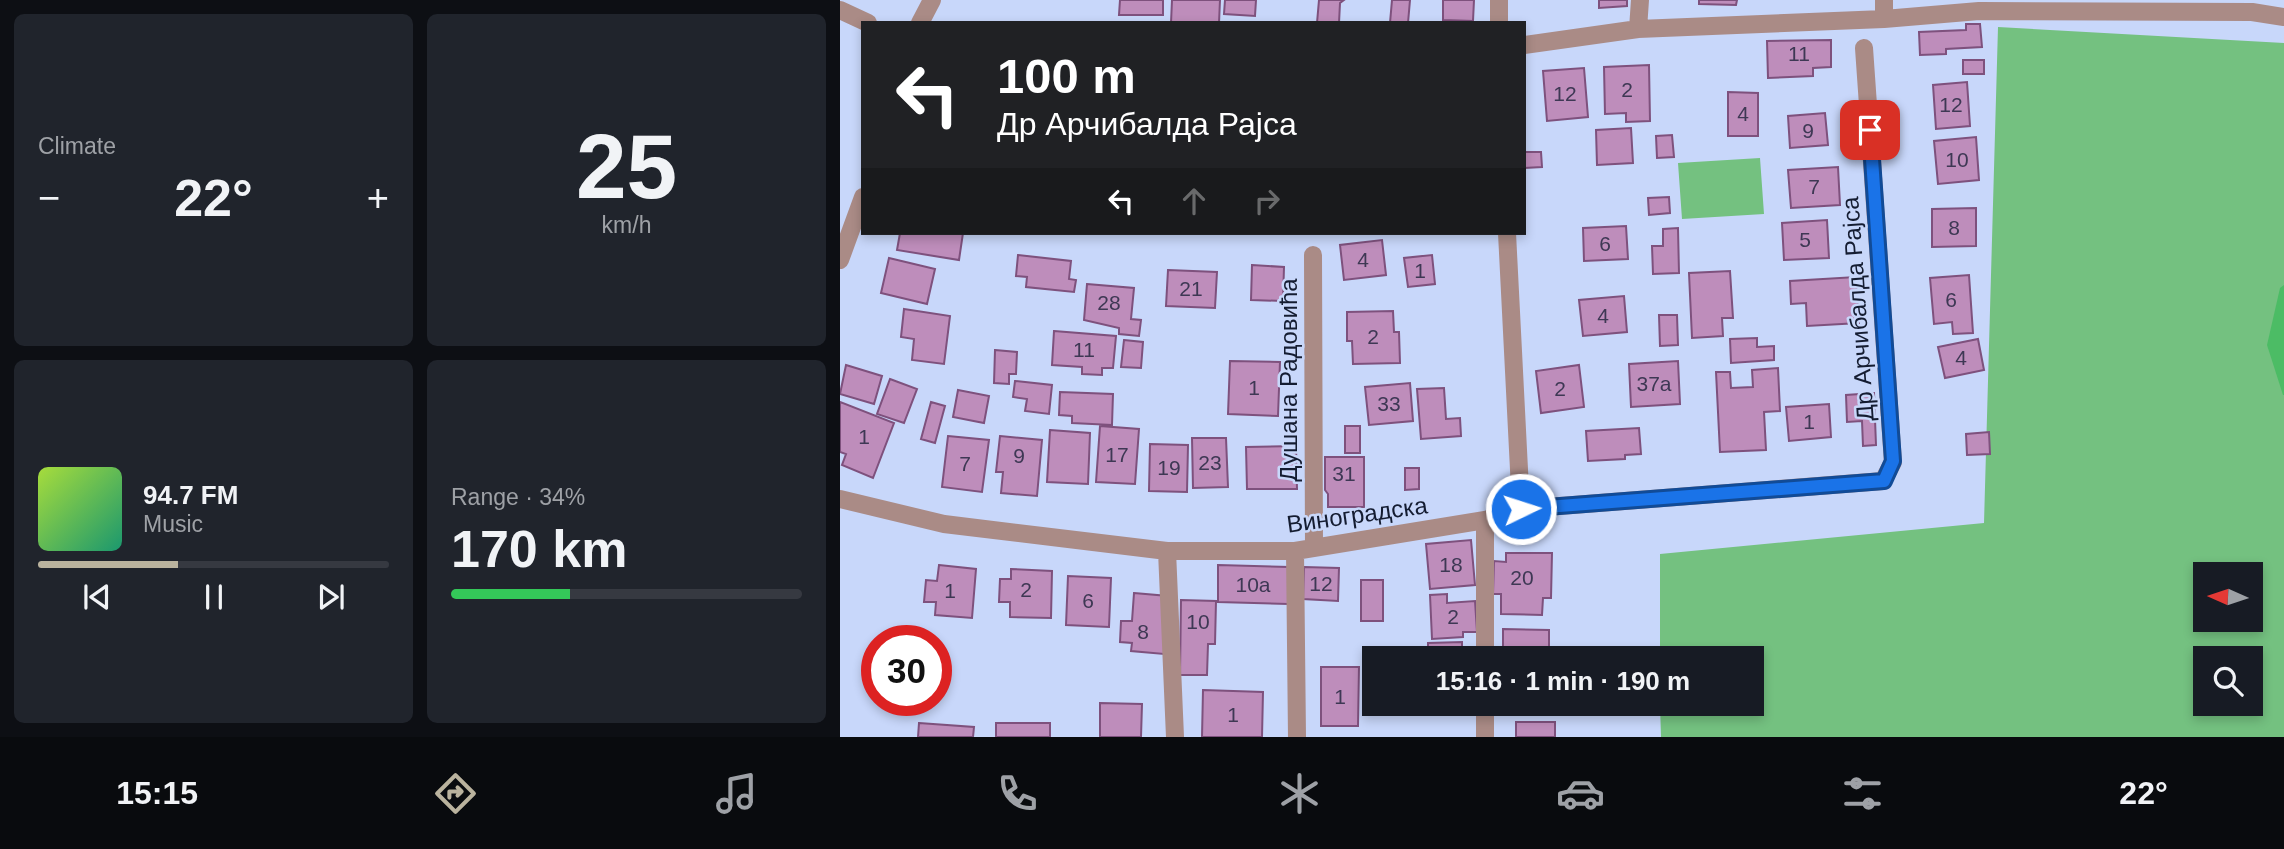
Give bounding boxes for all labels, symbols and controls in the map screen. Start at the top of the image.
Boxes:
house number: 11 [1788,42,1810,65]
icon: left [882,49,973,140]
text: 100 m [997,49,1136,103]
house number: 2 [1621,78,1633,101]
house number: 12 [1553,82,1577,105]
house number: 12 [1939,93,1963,116]
pin [1840,100,1900,160]
house number: 4 [1737,102,1749,125]
text: Др Арчибалда Рајса [997,106,1297,142]
icon: arrive [1851,111,1889,149]
text: 25 [576,116,677,217]
house number: 9 [1802,119,1814,142]
text: Climate [38,133,116,159]
house number: 10 [1945,148,1969,171]
text: 22° [174,169,253,227]
house number: 7 [1808,175,1820,198]
text: − [38,177,60,219]
text: + [367,177,389,219]
icon: left [1102,182,1140,220]
icon: ahead [1175,182,1213,220]
icon: right [1248,182,1286,220]
street label: Др Арчибалда Рајса [1836,195,1879,422]
text: km/h [602,212,651,238]
house number: 8 [1948,216,1960,239]
house number: 5 [1799,228,1811,251]
house number: 6 [1599,232,1611,255]
house number: 4 [1357,248,1369,271]
house number: 1 [1414,259,1426,282]
house number: 21 [1179,277,1203,300]
street label: Душана Радовића [1275,278,1302,482]
house number: 6 [1945,288,1957,311]
house number: 28 [1097,291,1121,314]
house number: 4 [1597,304,1609,327]
house number: 2 [1367,325,1379,348]
house number: 11 [1073,338,1095,361]
house number: 4 [1955,346,1967,369]
house number: 37a [1636,372,1672,395]
house number: 1 [1248,376,1260,399]
house number: 2 [1554,377,1566,400]
house number: 33 [1377,392,1401,415]
house number: 1 [1803,410,1815,433]
house number: 1 [858,425,870,448]
house number: 17 [1105,443,1129,466]
house number: 9 [1013,444,1025,467]
house number: 23 [1198,451,1222,474]
house number: 7 [959,452,971,475]
house number: 19 [1157,456,1181,479]
house number: 31 [1332,462,1356,485]
position arrow [1484,472,1558,546]
text: 94.7 FM [143,480,238,510]
text: Range · 34% [451,484,585,510]
street label: Виноградска [1285,491,1430,538]
text: Music [143,511,203,537]
text: 170 km [451,520,627,578]
house number: 18 [1439,553,1463,576]
north arrow [2193,562,2263,632]
map controls [2193,562,2263,716]
house number: 20 [1510,566,1534,589]
house number: 12 [1309,572,1333,595]
house number: 10a [1235,573,1271,596]
icon: previous [78,578,116,616]
icon: pause [195,578,233,616]
icon: next [312,578,350,616]
house number: 2 [1020,578,1032,601]
house number: 1 [944,579,956,602]
house number: 6 [1082,589,1094,612]
house number: 2 [1447,605,1459,628]
house number: 10 [1186,610,1210,633]
house number: 8 [1137,620,1149,643]
speed limit sign: 30 [861,625,952,716]
button: search [2193,646,2263,716]
text: 15:16 · 1 min · 190 m [1436,666,1690,696]
house number: 1 [1334,685,1346,708]
house number: 1 [1227,703,1239,726]
icon: directions [431,769,480,818]
icon: music [712,769,761,818]
icon: phone [993,769,1042,818]
icon: climate [1275,769,1324,818]
icon: car [1556,769,1605,818]
icon: filters [1838,769,1887,818]
text: 15:15 [116,775,198,811]
text: 22° [2119,775,2168,811]

